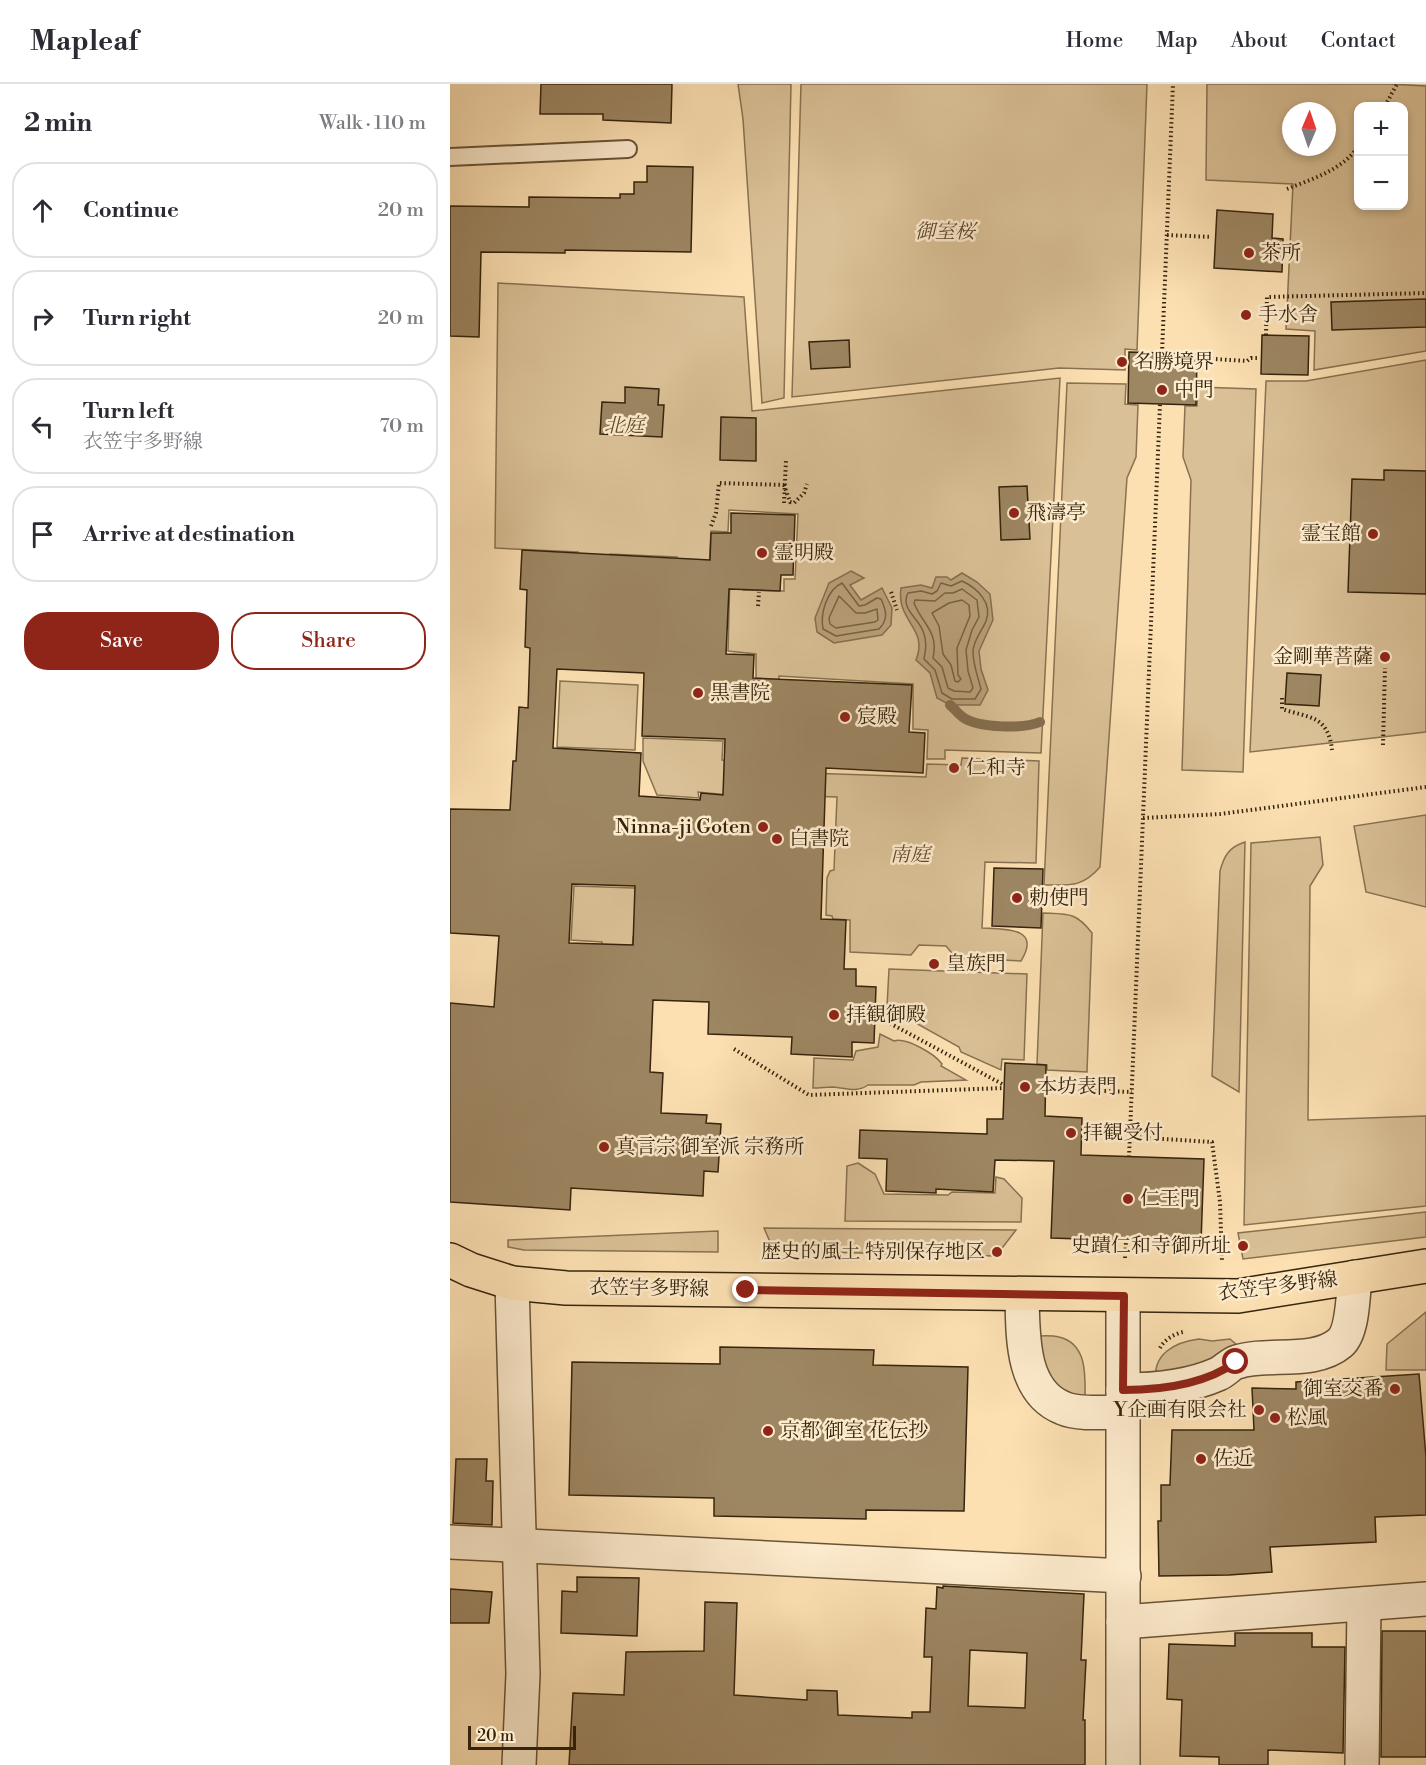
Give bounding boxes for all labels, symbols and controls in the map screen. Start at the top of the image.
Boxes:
text: Mapleaf [30,24,138,59]
text: Home [1066,28,1123,54]
text: Map [1156,28,1198,54]
text: About [1231,28,1288,54]
text: Contact [1321,28,1396,54]
north arrow [1282,102,1336,156]
map controls [1354,102,1408,210]
button: + [1354,102,1408,156]
text: 2 min [24,107,92,139]
text: Walk · 110 m [319,111,426,136]
button: − [1354,156,1408,210]
icon: ahead [26,194,59,227]
text: Continue [83,197,179,224]
text: 20 m [378,198,424,223]
park label: 御室桜 [915,220,979,245]
place label: 茶所 [1261,241,1301,266]
marker: 茶所 [1242,246,1256,260]
icon: right [26,302,59,335]
place label: 手水舎 [1258,303,1318,328]
text: Turn right [83,305,191,332]
text: 20 m [378,306,424,331]
marker: 手水舎 [1239,308,1253,322]
place label: 名勝境界 [1134,350,1214,375]
marker: 名勝境界 [1115,355,1129,369]
place label: 中門 [1174,378,1214,403]
marker: 中門 [1155,383,1169,397]
text: Turn left [83,398,174,425]
icon: left [26,410,59,443]
text: 70 m [380,414,424,439]
park label: 北庭 [604,414,647,439]
text: 衣笠宇多野線 [83,430,203,455]
place label: 飛濤亭 [1026,501,1086,526]
marker: 飛濤亭 [1007,506,1021,520]
icon: arrive [26,518,59,551]
text: Arrive at destination [83,521,295,548]
place label: 霊宝館 [1301,522,1361,547]
marker: 霊宝館 [1366,527,1380,541]
place label: 霊明殿 [774,541,834,566]
marker: 霊明殿 [755,546,769,560]
button: Save [24,612,219,670]
button: Share [231,612,426,670]
place label: 金剛華菩薩 [1273,645,1373,670]
marker: 金剛華菩薩 [1378,650,1392,664]
place label: 黒書院 [710,681,770,706]
marker: 黒書院 [691,686,705,700]
place label: 宸殿 [857,705,897,730]
marker: 宸殿 [838,710,852,724]
place label: 仁和寺 [966,756,1026,781]
marker: 仁和寺 [947,761,961,775]
place label: Ninna-ji Goten [616,815,751,840]
marker: Ninna-ji Goten [756,820,770,834]
place label: 白書院 [789,827,849,852]
marker: 白書院 [770,832,784,846]
park label: 南庭 [890,843,933,868]
place label: 勅使門 [1029,886,1089,911]
marker: 勅使門 [1010,891,1024,905]
place label: 皇族門 [946,952,1006,977]
marker: 皇族門 [927,957,941,971]
place label: 拝観御殿 [846,1003,926,1028]
marker: 拝観御殿 [827,1008,841,1022]
place label: 本坊表門 [1037,1075,1117,1100]
marker: 本坊表門 [1018,1080,1032,1094]
place label: 拝観受付 [1083,1121,1163,1146]
marker: 拝観受付 [1064,1126,1078,1140]
place label: 真言宗 御室派 宗務所 [616,1135,804,1160]
marker: 真言宗 御室派 宗務所 [597,1140,611,1154]
place label: 仁王門 [1140,1187,1200,1212]
marker: 仁王門 [1121,1192,1135,1206]
place label: 史蹟仁和寺御所址 [1071,1234,1231,1259]
marker: 史蹟仁和寺御所址 [1236,1239,1250,1253]
place label: 歴史的風土 特別保存地区 [761,1240,985,1265]
marker: 歴史的風土 特別保存地区 [990,1245,1004,1259]
street label: 衣笠宇多野線 [1217,1267,1339,1307]
street label: 衣笠宇多野線 [589,1275,709,1303]
route end [732,1276,758,1302]
route start [1222,1348,1248,1374]
place label: 御室交番 [1303,1377,1383,1402]
marker: 御室交番 [1388,1382,1402,1396]
place label: Y企画有限会社 [1113,1398,1247,1423]
marker: Y企画有限会社 [1252,1403,1266,1417]
place label: 松風 [1287,1406,1327,1431]
marker: 松風 [1268,1411,1282,1425]
place label: 京都 御室 花伝抄 [780,1419,928,1444]
marker: 京都 御室 花伝抄 [761,1424,775,1438]
place label: 佐近 [1213,1447,1253,1472]
marker: 佐近 [1194,1452,1208,1466]
scale bar [468,1723,576,1750]
text: 20 m [477,1726,514,1746]

